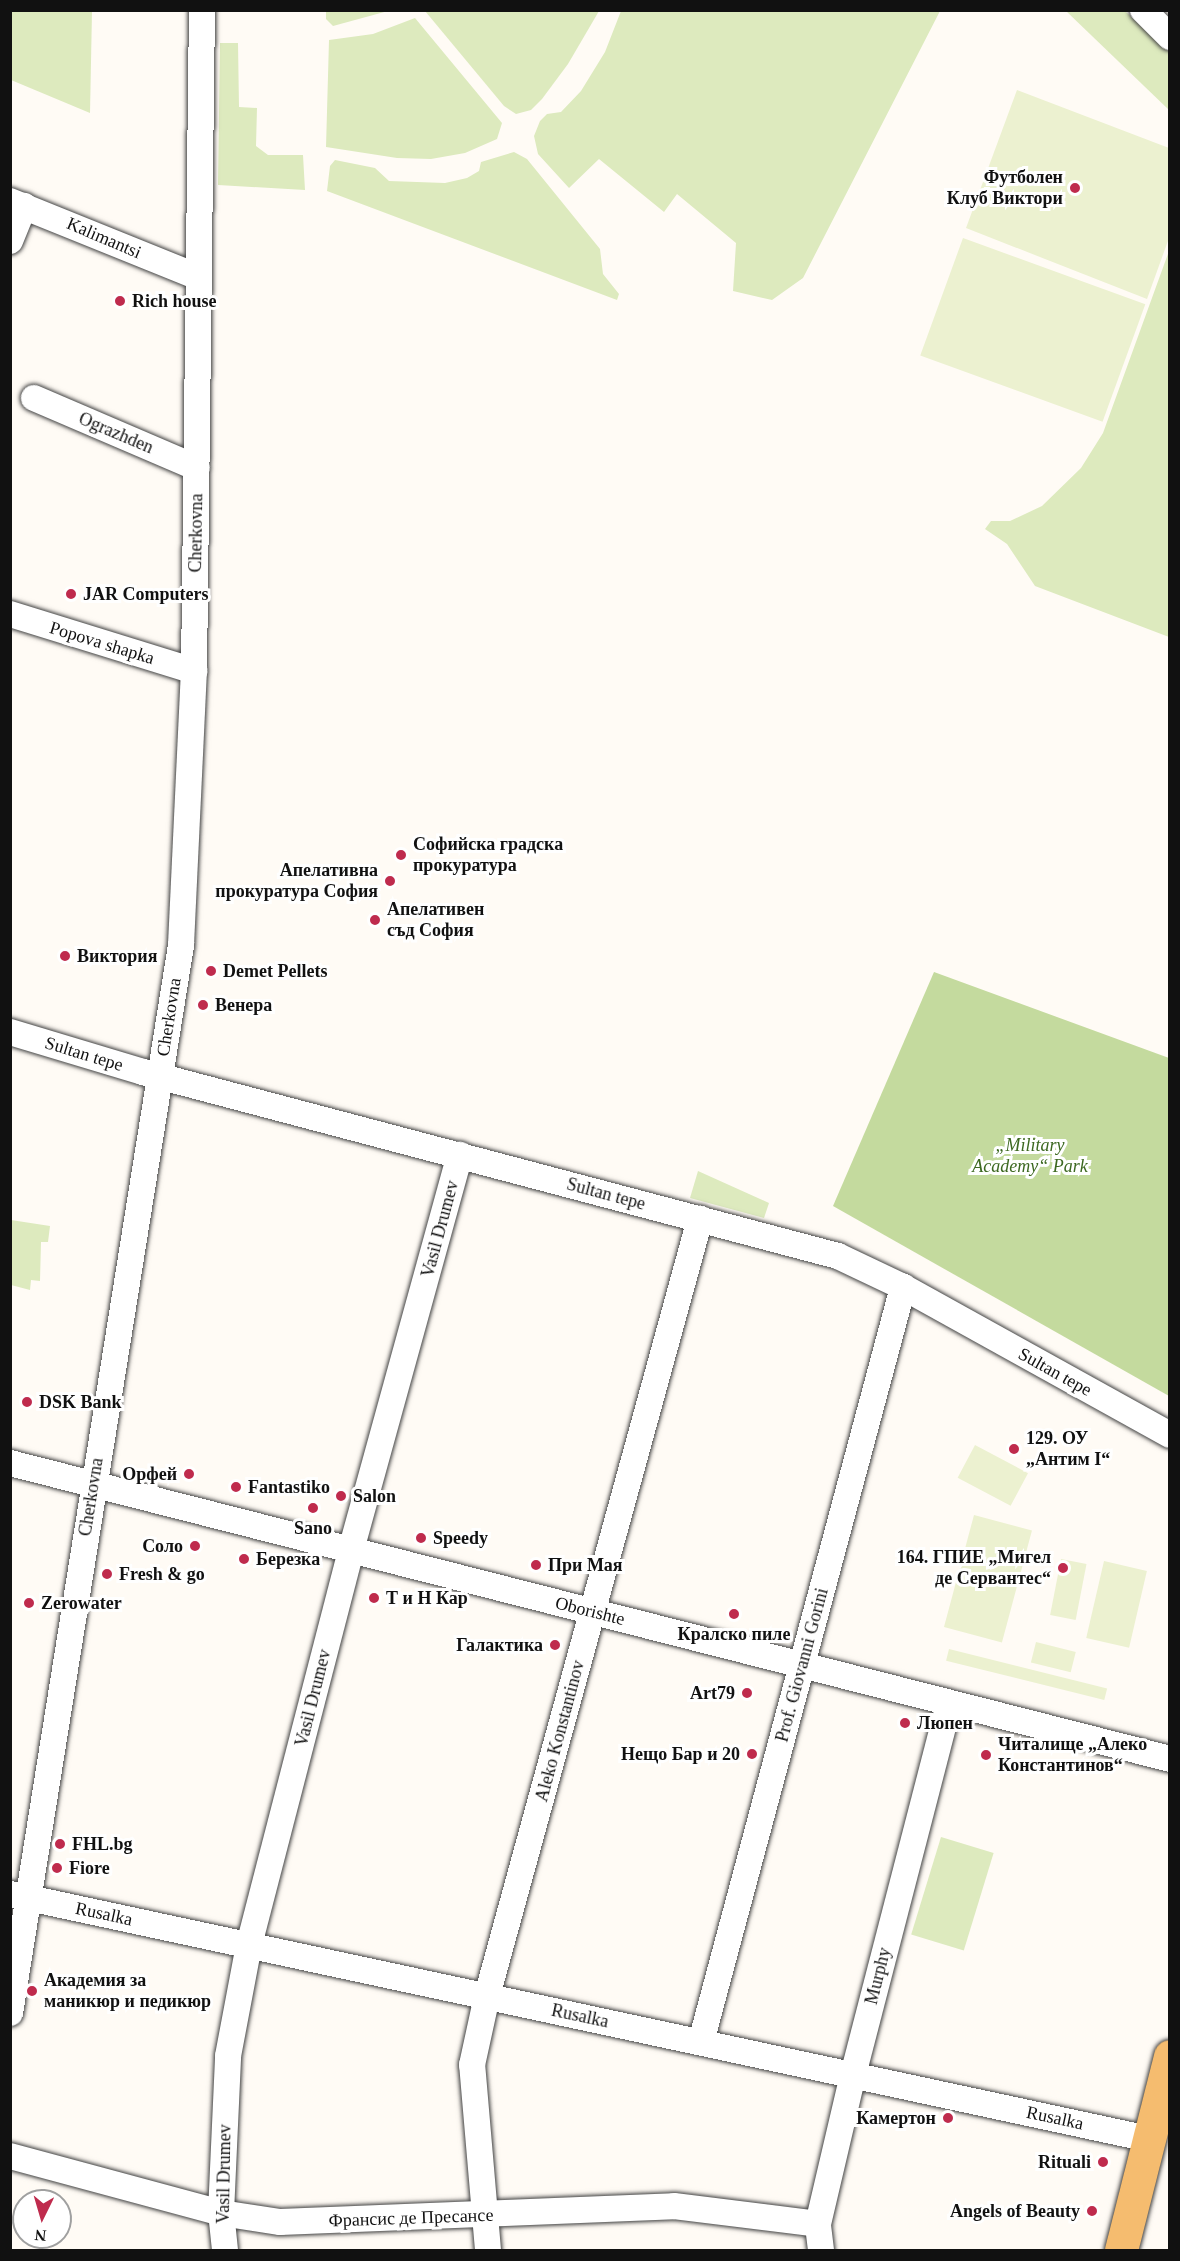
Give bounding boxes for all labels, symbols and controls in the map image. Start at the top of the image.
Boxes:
place label: Футболен Клуб Виктори [947,167,1063,210]
marker: Футболен Клуб Виктори [1068,181,1082,195]
street label: Kalimantsi [63,213,145,263]
place label: Rich house [132,290,217,312]
marker: Rich house [113,294,127,308]
street label: Ograzhden [75,408,157,458]
street label: Cherkovna [185,493,207,573]
place label: JAR Computers [83,583,208,605]
marker: JAR Computers [64,587,78,601]
street label: Popova shapka [47,617,157,669]
place label: Софийска градска прокуратура [413,834,563,876]
marker: Софийска градска прокуратура [394,848,408,862]
place label: Апелативна прокуратура София [215,860,378,902]
marker: Апелативна прокуратура София [383,874,397,888]
place label: Апелативен съд София [387,899,484,942]
marker: Апелативен съд София [368,913,382,927]
place label: Виктория [77,945,157,967]
marker: Виктория [58,949,72,963]
place label: Demet Pellets [223,960,327,982]
marker: Demet Pellets [204,964,218,978]
street label: Cherkovna [152,976,186,1058]
place label: Венера [215,994,272,1016]
marker: Венера [196,998,210,1012]
street label: Sultan tepe [42,1032,126,1076]
park label: „Military Academy“ Park [972,1135,1088,1178]
street label: Sultan tepe [564,1173,648,1215]
street label: Vasil Drumev [417,1178,463,1280]
street label: Sultan tepe [1015,1343,1095,1401]
place label: DSK Bank [39,1391,122,1413]
marker: DSK Bank [20,1395,34,1409]
place label: 129. ОУ „Антим I“ [1026,1428,1110,1470]
marker: 129. ОУ „Антим I“ [1007,1442,1021,1456]
street label: Cherkovna [74,1456,108,1538]
place label: Орфей [122,1463,177,1485]
marker: Орфей [182,1467,196,1481]
place label: Fantastiko [248,1476,330,1498]
marker: Fantastiko [229,1480,243,1494]
place label: Salon [353,1485,396,1507]
marker: Salon [334,1489,348,1503]
marker: Sano [306,1501,320,1515]
place label: Sano [294,1517,332,1539]
place label: Speedy [433,1527,488,1549]
marker: Speedy [414,1531,428,1545]
place label: Соло [142,1535,183,1557]
marker: Соло [188,1539,202,1553]
place label: 164. ГПИЕ „Мигел де Сервантес“ [897,1547,1051,1590]
place label: Березка [256,1548,320,1570]
marker: Березка [237,1552,251,1566]
place label: При Мая [548,1554,623,1576]
marker: При Мая [529,1558,543,1572]
marker: 164. ГПИЕ „Мигел де Сервантес“ [1056,1561,1070,1575]
place label: Fresh & go [119,1563,205,1585]
marker: Fresh & go [100,1567,114,1581]
street label: Prof. Giovanni Gorini [771,1586,833,1744]
place label: Т и Н Кар [386,1587,468,1609]
marker: Т и Н Кар [367,1591,381,1605]
place label: Zerowater [41,1592,122,1614]
street label: Oborishte [553,1592,627,1630]
marker: Zerowater [22,1596,36,1610]
marker: Кралско пиле [727,1607,741,1621]
place label: Кралско пиле [678,1623,790,1645]
place label: Галактика [456,1634,543,1656]
marker: Галактика [548,1638,562,1652]
street label: Vasil Drumev [290,1647,336,1749]
street label: Aleko Konstantinov [531,1658,589,1804]
place label: Art79 [690,1682,735,1704]
marker: Art79 [740,1686,754,1700]
place label: Люпен [917,1712,973,1734]
marker: Люпен [898,1716,912,1730]
place label: Читалище „Алеко Константинов“ [998,1734,1147,1776]
place label: Нещо Бар и 20 [621,1743,740,1765]
marker: Нещо Бар и 20 [745,1747,759,1761]
marker: Читалище „Алеко Константинов“ [979,1748,993,1762]
place label: FHL.bg [72,1833,133,1855]
marker: FHL.bg [53,1837,67,1851]
place label: Fiore [69,1857,110,1879]
marker: Fiore [50,1861,64,1875]
street label: Rusalka [73,1897,135,1931]
street label: Murphy [861,1945,895,2007]
place label: Академия за маникюр и педикюр [44,1970,211,2012]
marker: Академия за маникюр и педикюр [25,1984,39,1998]
street label: Rusalka [549,1999,611,2033]
street label: Rusalka [1024,2101,1086,2135]
place label: Камертон [856,2107,936,2129]
marker: Камертон [941,2111,955,2125]
street label: Vasil Drumev [212,2124,236,2224]
place label: Rituali [1038,2151,1091,2173]
marker: Rituali [1096,2155,1110,2169]
north arrow [12,2189,72,2249]
place label: Angels of Beauty [950,2200,1080,2222]
street label: Франсис де Пресансе [328,2204,494,2232]
marker: Angels of Beauty [1085,2204,1099,2218]
text: N [34,2226,47,2244]

